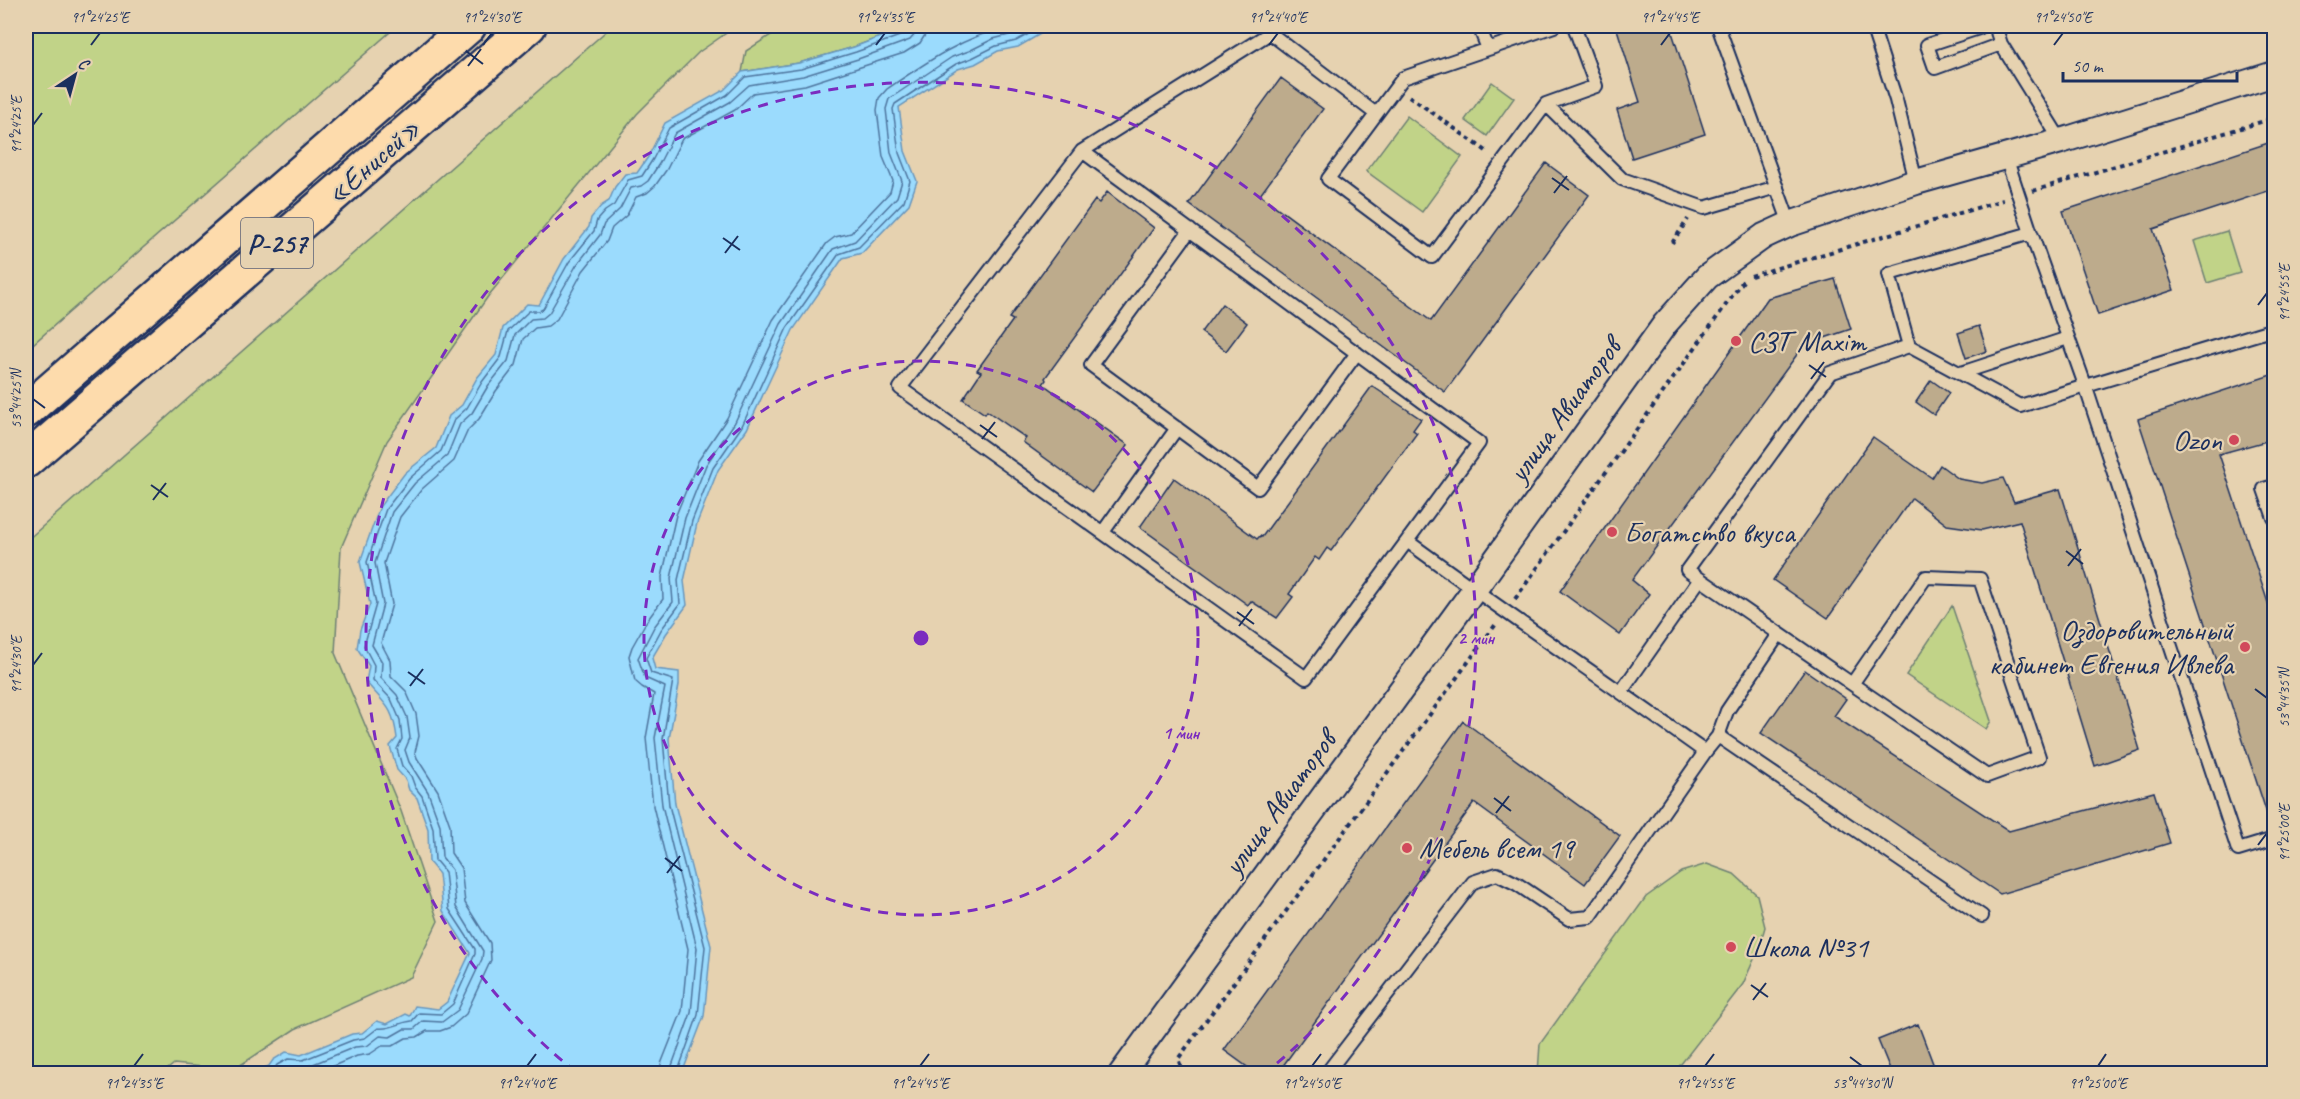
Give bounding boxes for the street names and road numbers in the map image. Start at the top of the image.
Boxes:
street label: «Енисей» [318,109,428,213]
road number: Р-257 [241,218,313,268]
street label: улица Авиаторов [1498,326,1633,491]
street label: улица Авиаторов [1213,719,1348,884]

